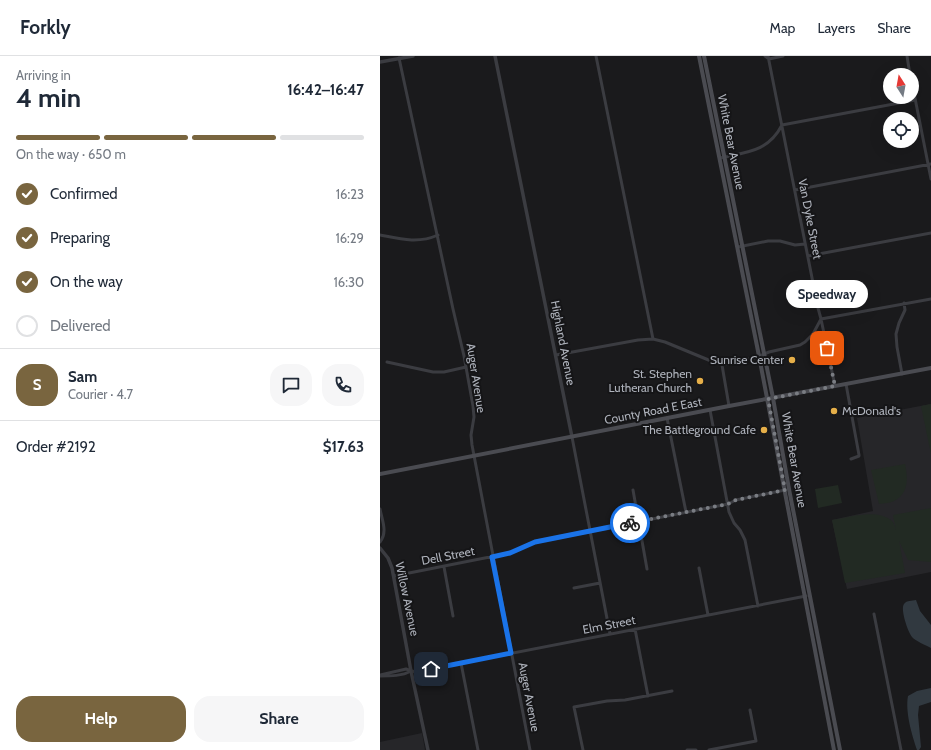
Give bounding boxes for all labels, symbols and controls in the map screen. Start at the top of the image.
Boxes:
text: Forkly [20,16,71,39]
text: Map [770,19,795,37]
text: Layers [817,19,855,37]
text: Share [877,19,911,37]
text: Arriving in [16,67,71,83]
north arrow [883,68,919,104]
map controls [883,68,919,148]
text: 16:42–16:47 [287,81,364,99]
text: 4 min [16,82,81,114]
street label: White Bear Avenue [715,93,748,191]
button: locate [883,112,919,148]
text: On the way · 650 m [16,146,126,162]
street label: Van Dyke Street [795,177,826,260]
icon: check [16,183,38,205]
text: Confirmed [50,185,118,203]
text: 16:23 [336,186,364,202]
icon: check [16,227,38,249]
text: Preparing [50,229,110,247]
text: 16:29 [335,230,364,246]
icon: check [16,271,38,293]
text: On the way [50,273,123,291]
text: 16:30 [334,274,364,290]
callout: Speedway [786,280,868,308]
text: Speedway [798,286,856,302]
street label: Highland Avenue [548,299,579,387]
text: Delivered [50,317,111,335]
pin [810,331,844,365]
icon: bag [816,337,838,359]
street label: Auger Avenue [464,342,489,414]
place label: Sunrise Center [710,352,784,367]
marker: Sunrise Center [787,355,797,365]
button: chat [270,364,312,406]
button: phone [322,364,364,406]
place label: St. Stephen Lutheran Church [608,366,692,395]
text: Sam [68,368,97,386]
text: S [33,376,41,394]
marker: St. Stephen Lutheran Church [695,376,705,386]
text: Courier · 4.7 [68,386,133,402]
street label: County Road E East [603,394,703,427]
place label: McDonald's [842,403,901,418]
marker: McDonald's [829,406,839,416]
street label: White Bear Avenue [779,411,810,509]
place label: The Battleground Cafe [643,422,756,437]
marker: The Battleground Cafe [759,425,769,435]
text: Order #2192 [16,438,96,456]
text: $17.63 [323,438,364,456]
courier [610,503,650,543]
icon: bike [619,512,641,534]
street label: Dell Street [420,543,476,568]
street label: Willow Avenue [392,560,423,637]
street label: Elm Street [581,612,637,637]
pin [414,652,448,686]
icon: home [420,658,442,680]
street label: Auger Avenue [515,661,544,733]
button: Help [16,696,186,742]
button: Share [194,696,364,742]

